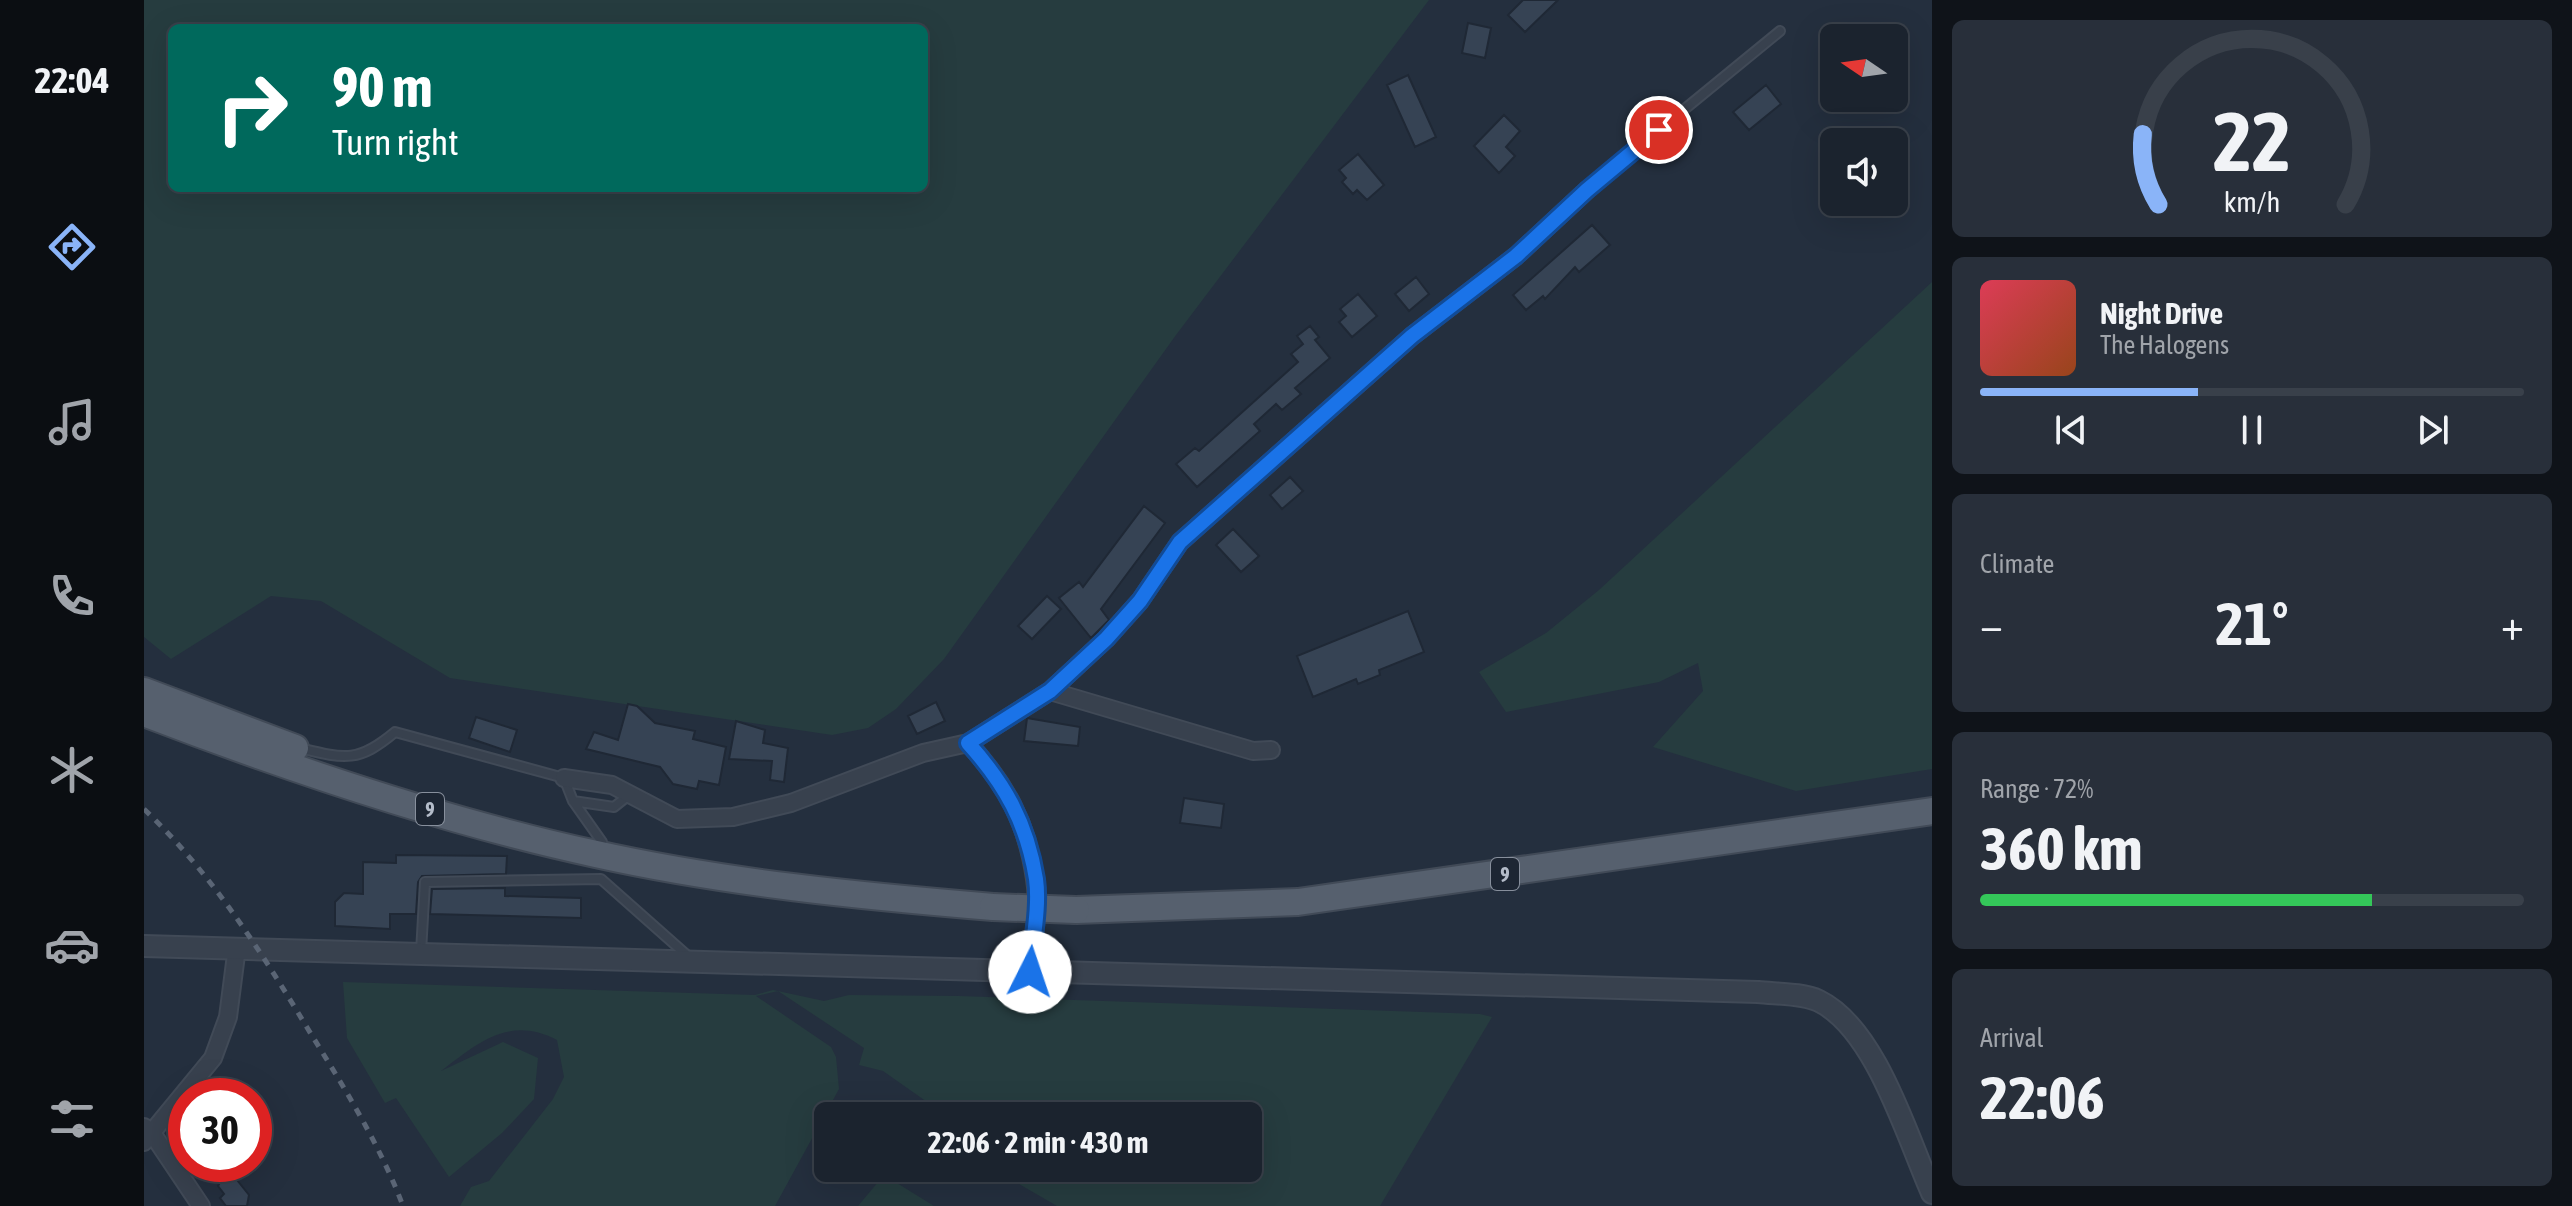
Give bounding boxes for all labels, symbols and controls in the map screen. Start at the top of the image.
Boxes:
north arrow [1820,24,1908,112]
map controls [1820,24,1908,216]
text: 90 m [332,55,433,119]
icon: right [200,56,304,160]
text: 22:04 [35,59,109,101]
text: 22 [2213,92,2291,188]
pin [1625,96,1693,164]
icon: arrive [1637,108,1681,152]
text: Turn right [332,121,459,163]
button: sound [1820,128,1908,216]
text: km/h [2224,185,2280,218]
icon: directions [44,219,100,275]
text: Night Drive [2100,296,2223,330]
text: The Halogens [2100,330,2229,360]
icon: music [44,394,100,450]
icon: previous [2049,408,2093,452]
icon: pause [2230,408,2274,452]
icon: next [2411,408,2455,452]
text: Climate [1980,549,2054,579]
icon: phone [44,568,100,624]
text: 21° [2216,589,2288,658]
text: − [1980,599,2003,649]
text: + [2501,599,2524,649]
icon: climate [44,742,100,798]
text: Range · 72% [1980,774,2093,804]
road number: 9 [416,793,444,825]
text: 360 km [1980,814,2142,883]
road number: 9 [1491,858,1519,890]
icon: car [44,917,100,973]
position arrow [988,930,1072,1014]
text: Arrival [1980,1023,2044,1053]
text: 22:06 [1980,1063,2105,1132]
speed limit sign: 30 [168,1078,272,1182]
icon: filters [44,1091,100,1147]
text: 22:06 · 2 min · 430 m [928,1125,1148,1159]

